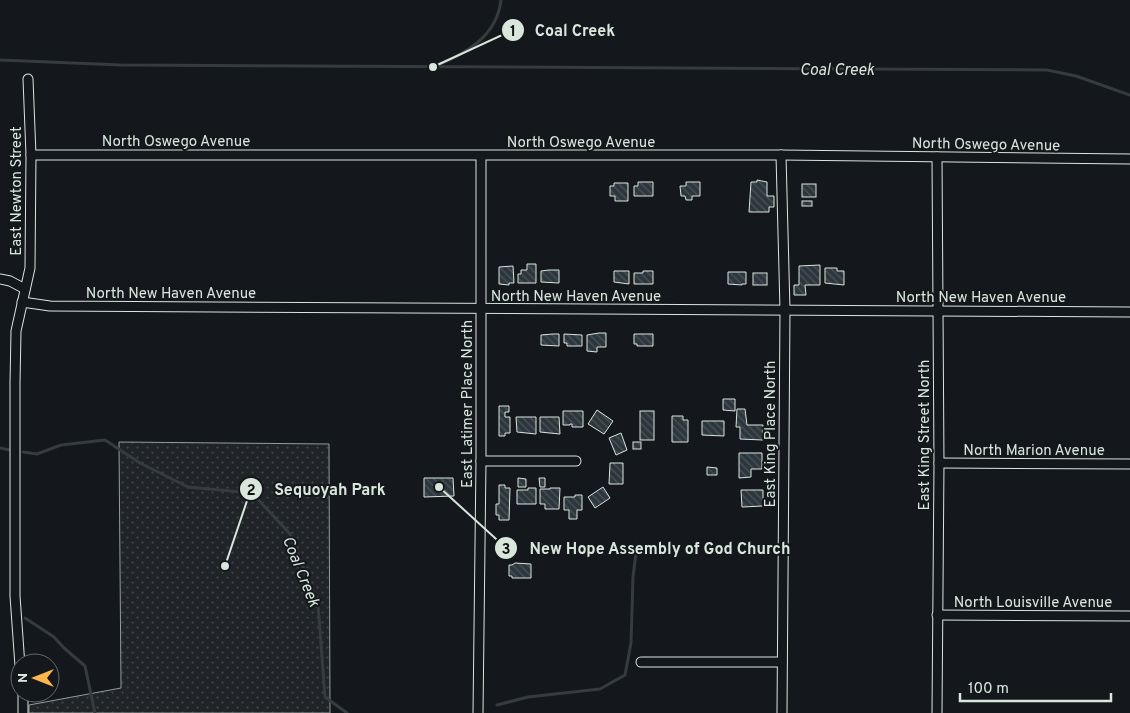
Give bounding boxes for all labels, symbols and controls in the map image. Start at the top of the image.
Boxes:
callout: Coal Creek [500,15,625,46]
text: Coal Creek [535,22,615,42]
text: 1 [510,23,516,42]
water label: Coal Creek [800,61,875,81]
street label: East Newton Street [8,126,27,256]
street label: North Oswego Avenue [102,133,250,152]
street label: North Oswego Avenue [507,134,655,153]
street label: North Oswego Avenue [912,135,1060,156]
street label: North New Haven Avenue [86,285,256,304]
street label: North New Haven Avenue [491,288,661,307]
street label: North New Haven Avenue [896,289,1066,308]
street label: East Latimer Place North [459,320,478,488]
street label: East King Street North [916,360,935,510]
street label: East King Place North [762,361,781,507]
street label: North Marion Avenue [963,442,1105,461]
callout: Sequoyah Park [239,474,395,505]
text: Sequoyah Park [274,481,386,501]
text: 2 [246,482,256,501]
water label: Coal Creek [277,533,324,611]
callout: New Hope Assembly of God Church [494,533,800,564]
text: New Hope Assembly of God Church [530,540,790,560]
text: 3 [502,541,511,560]
street label: North Louisville Avenue [954,594,1112,613]
north arrow [10,653,60,703]
scale bar [960,670,1111,702]
text: N [15,673,32,683]
text: 100 m [968,680,1009,699]

